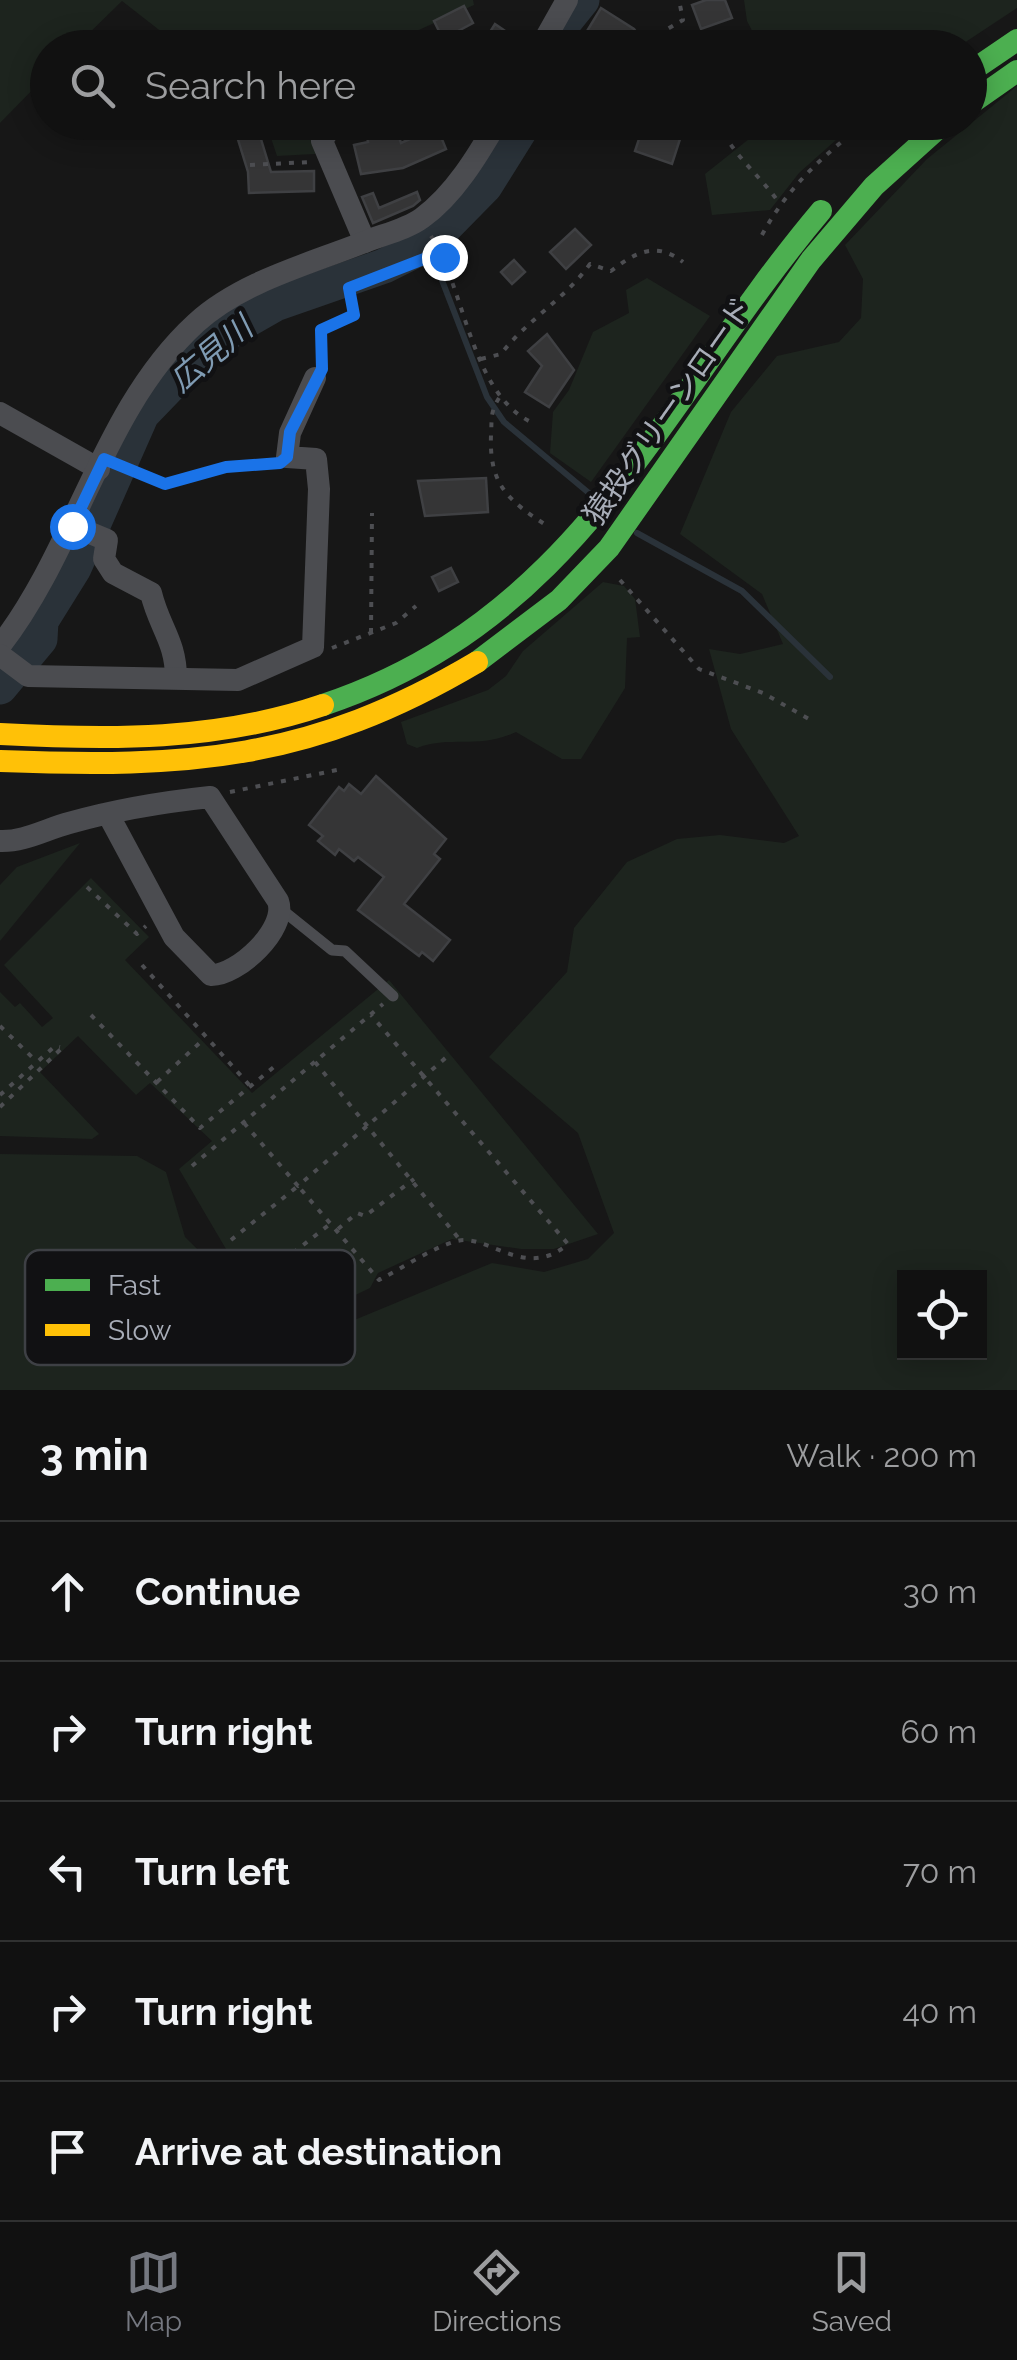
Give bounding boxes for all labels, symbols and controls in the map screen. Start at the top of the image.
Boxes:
search box [30,30,987,140]
icon: search [65,58,120,113]
text: Search here [145,63,356,108]
route end [422,235,468,281]
street label: 猿投グリーンロード [576,291,759,531]
water label: 広見川 [162,307,262,399]
route start [50,504,96,550]
legend [25,1250,355,1365]
text: Fast [108,1269,161,1302]
map controls [897,1270,987,1360]
button: locate [897,1270,987,1360]
text: Slow [108,1314,172,1347]
text: 3 min [40,1431,149,1480]
text: Walk · 200 m [786,1437,977,1474]
icon: ahead [40,1564,95,1619]
text: Continue [135,1569,300,1614]
text: 30 m [903,1573,977,1610]
icon: right [40,1704,95,1759]
text: Turn right [135,1709,312,1754]
text: 60 m [901,1713,977,1750]
icon: left [40,1844,95,1899]
text: Turn left [135,1849,290,1894]
text: 70 m [903,1853,977,1890]
icon: right [40,1984,95,2039]
text: Turn right [135,1989,312,2034]
text: 40 m [902,1993,977,2030]
icon: arrive [40,2124,95,2179]
text: Arrive at destination [135,2129,502,2174]
tab: Map [125,2245,182,2338]
tab: Directions [432,2245,562,2338]
tab: Saved [812,2245,892,2338]

